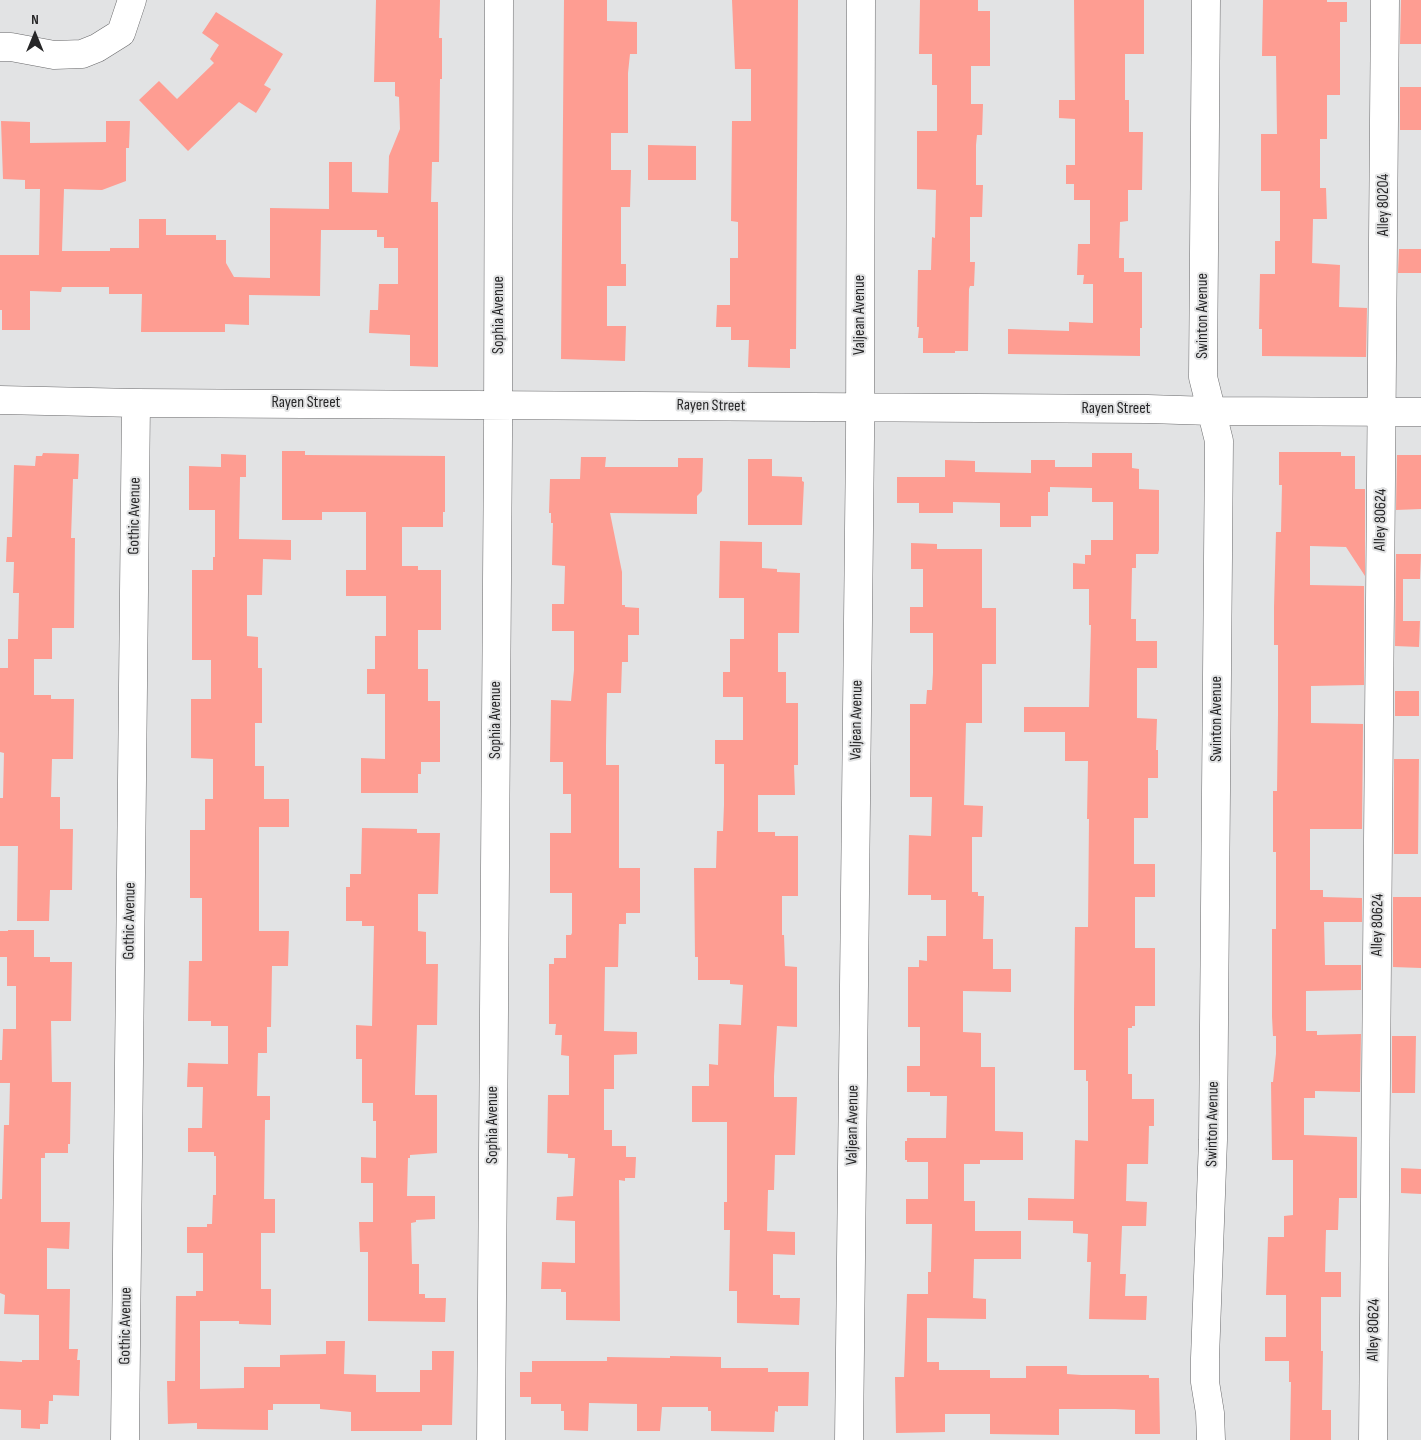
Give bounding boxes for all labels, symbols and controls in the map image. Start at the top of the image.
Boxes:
north arrow [10,10,60,60]
text: N [31,11,39,28]
street label: Alley 80204 [1374,174,1394,236]
street label: Swinton Avenue [1193,273,1213,359]
street label: Valjean Avenue [850,275,870,355]
street label: Sophia Avenue [489,276,509,354]
street label: Rayen Street [272,393,340,413]
street label: Rayen Street [676,396,746,416]
street label: Rayen Street [1082,399,1150,419]
street label: Gothic Avenue [125,477,145,555]
street label: Alley 80624 [1371,489,1391,551]
street label: Swinton Avenue [1207,676,1227,762]
street label: Valjean Avenue [847,680,867,760]
street label: Sophia Avenue [486,681,506,759]
street label: Gothic Avenue [120,882,140,960]
street label: Alley 80624 [1368,894,1388,956]
street label: Swinton Avenue [1203,1081,1223,1167]
street label: Valjean Avenue [843,1085,863,1165]
street label: Sophia Avenue [483,1086,503,1164]
street label: Gothic Avenue [116,1287,136,1365]
street label: Alley 80624 [1364,1299,1384,1361]

